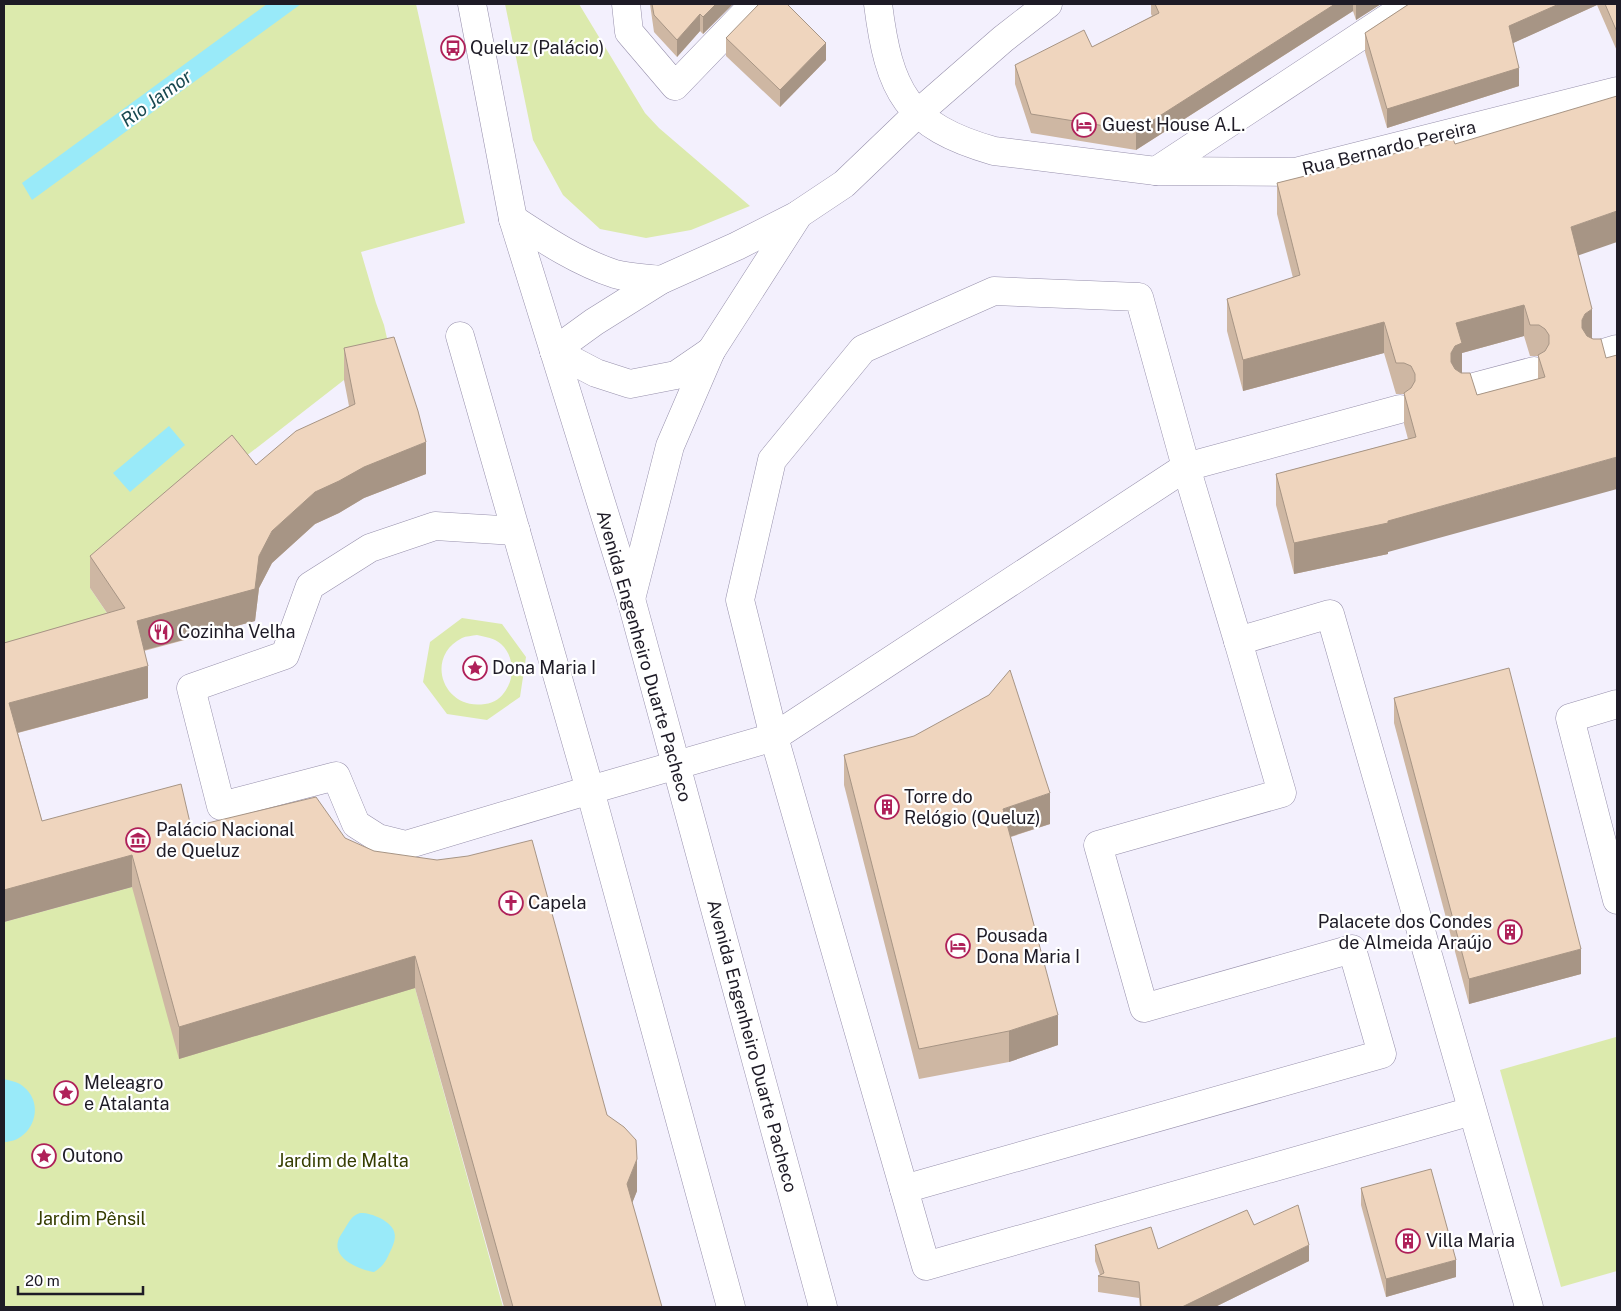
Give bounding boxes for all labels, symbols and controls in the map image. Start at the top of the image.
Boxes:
bus stop icon: Queluz (Palácio) [440,35,466,61]
place label: Queluz (Palácio) [470,37,604,58]
water label: Rio Jamor [116,64,196,131]
hotel icon: Guest House A.L. [1071,112,1097,138]
place label: Guest House A.L. [1102,114,1245,135]
street label: Rua Bernardo Pereira [1300,116,1478,179]
street label: Avenida Engenheiro Duarte Pacheco [593,508,696,804]
restaurant icon: Cozinha Velha [148,619,174,645]
place label: Cozinha Velha [178,621,295,642]
place icon: Dona Maria I [462,655,488,681]
place label: Dona Maria I [492,657,596,678]
place label: Torre do Relógio (Queluz) [904,786,1041,828]
building icon: Torre do Relógio (Queluz) [874,794,900,820]
place label: Palácio Nacional de Queluz [156,819,295,861]
museum icon: Palácio Nacional de Queluz [125,827,151,853]
church icon: Capela [498,890,524,916]
place label: Capela [528,892,586,913]
street label: Avenida Engenheiro Duarte Pacheco [703,897,802,1195]
place label: Palacete dos Condes de Almeida Araújo [1318,911,1492,953]
building icon: Palacete dos Condes de Almeida Araújo [1497,919,1523,945]
place label: Pousada Dona Maria I [976,925,1080,967]
hotel icon: Pousada Dona Maria I [945,933,971,959]
place label: Meleagro e Atalanta [84,1072,169,1114]
place icon: Meleagro e Atalanta [53,1080,79,1106]
place icon: Outono [31,1143,57,1169]
place label: Outono [62,1145,123,1166]
park label: Jardim de Malta [277,1150,409,1171]
park label: Jardim Pênsil [36,1208,146,1229]
building icon: Villa Maria [1395,1228,1421,1254]
place label: Villa Maria [1426,1230,1515,1251]
scale bar [18,1264,142,1296]
text: 20 m [25,1272,60,1289]

